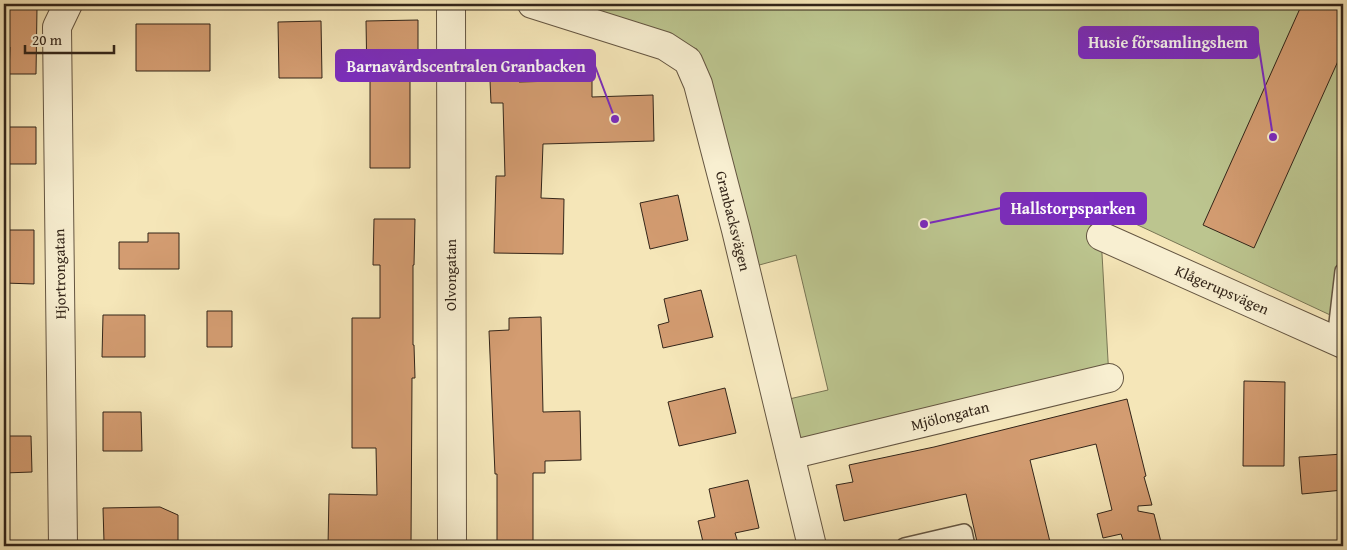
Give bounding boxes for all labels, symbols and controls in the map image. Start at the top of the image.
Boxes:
scale bar [25,22,114,54]
callout: Husie församlingshem [1079,27,1258,58]
text: 20 m [32,29,63,50]
text: Husie församlingshem [1088,30,1248,54]
callout: Barnavårdscentralen Granbacken [336,50,595,81]
text: Barnavårdscentralen Granbacken [346,54,586,78]
street label: Granbacksvägen [711,168,756,274]
callout: Hallstorpsparken [1001,193,1146,224]
text: Hallstorpsparken [1011,196,1136,220]
street label: Hjortrongatan [48,228,71,319]
street label: Olvongatan [440,238,461,311]
street label: Klågerupsvägen [1172,260,1273,320]
street label: Mjölongatan [909,396,992,435]

